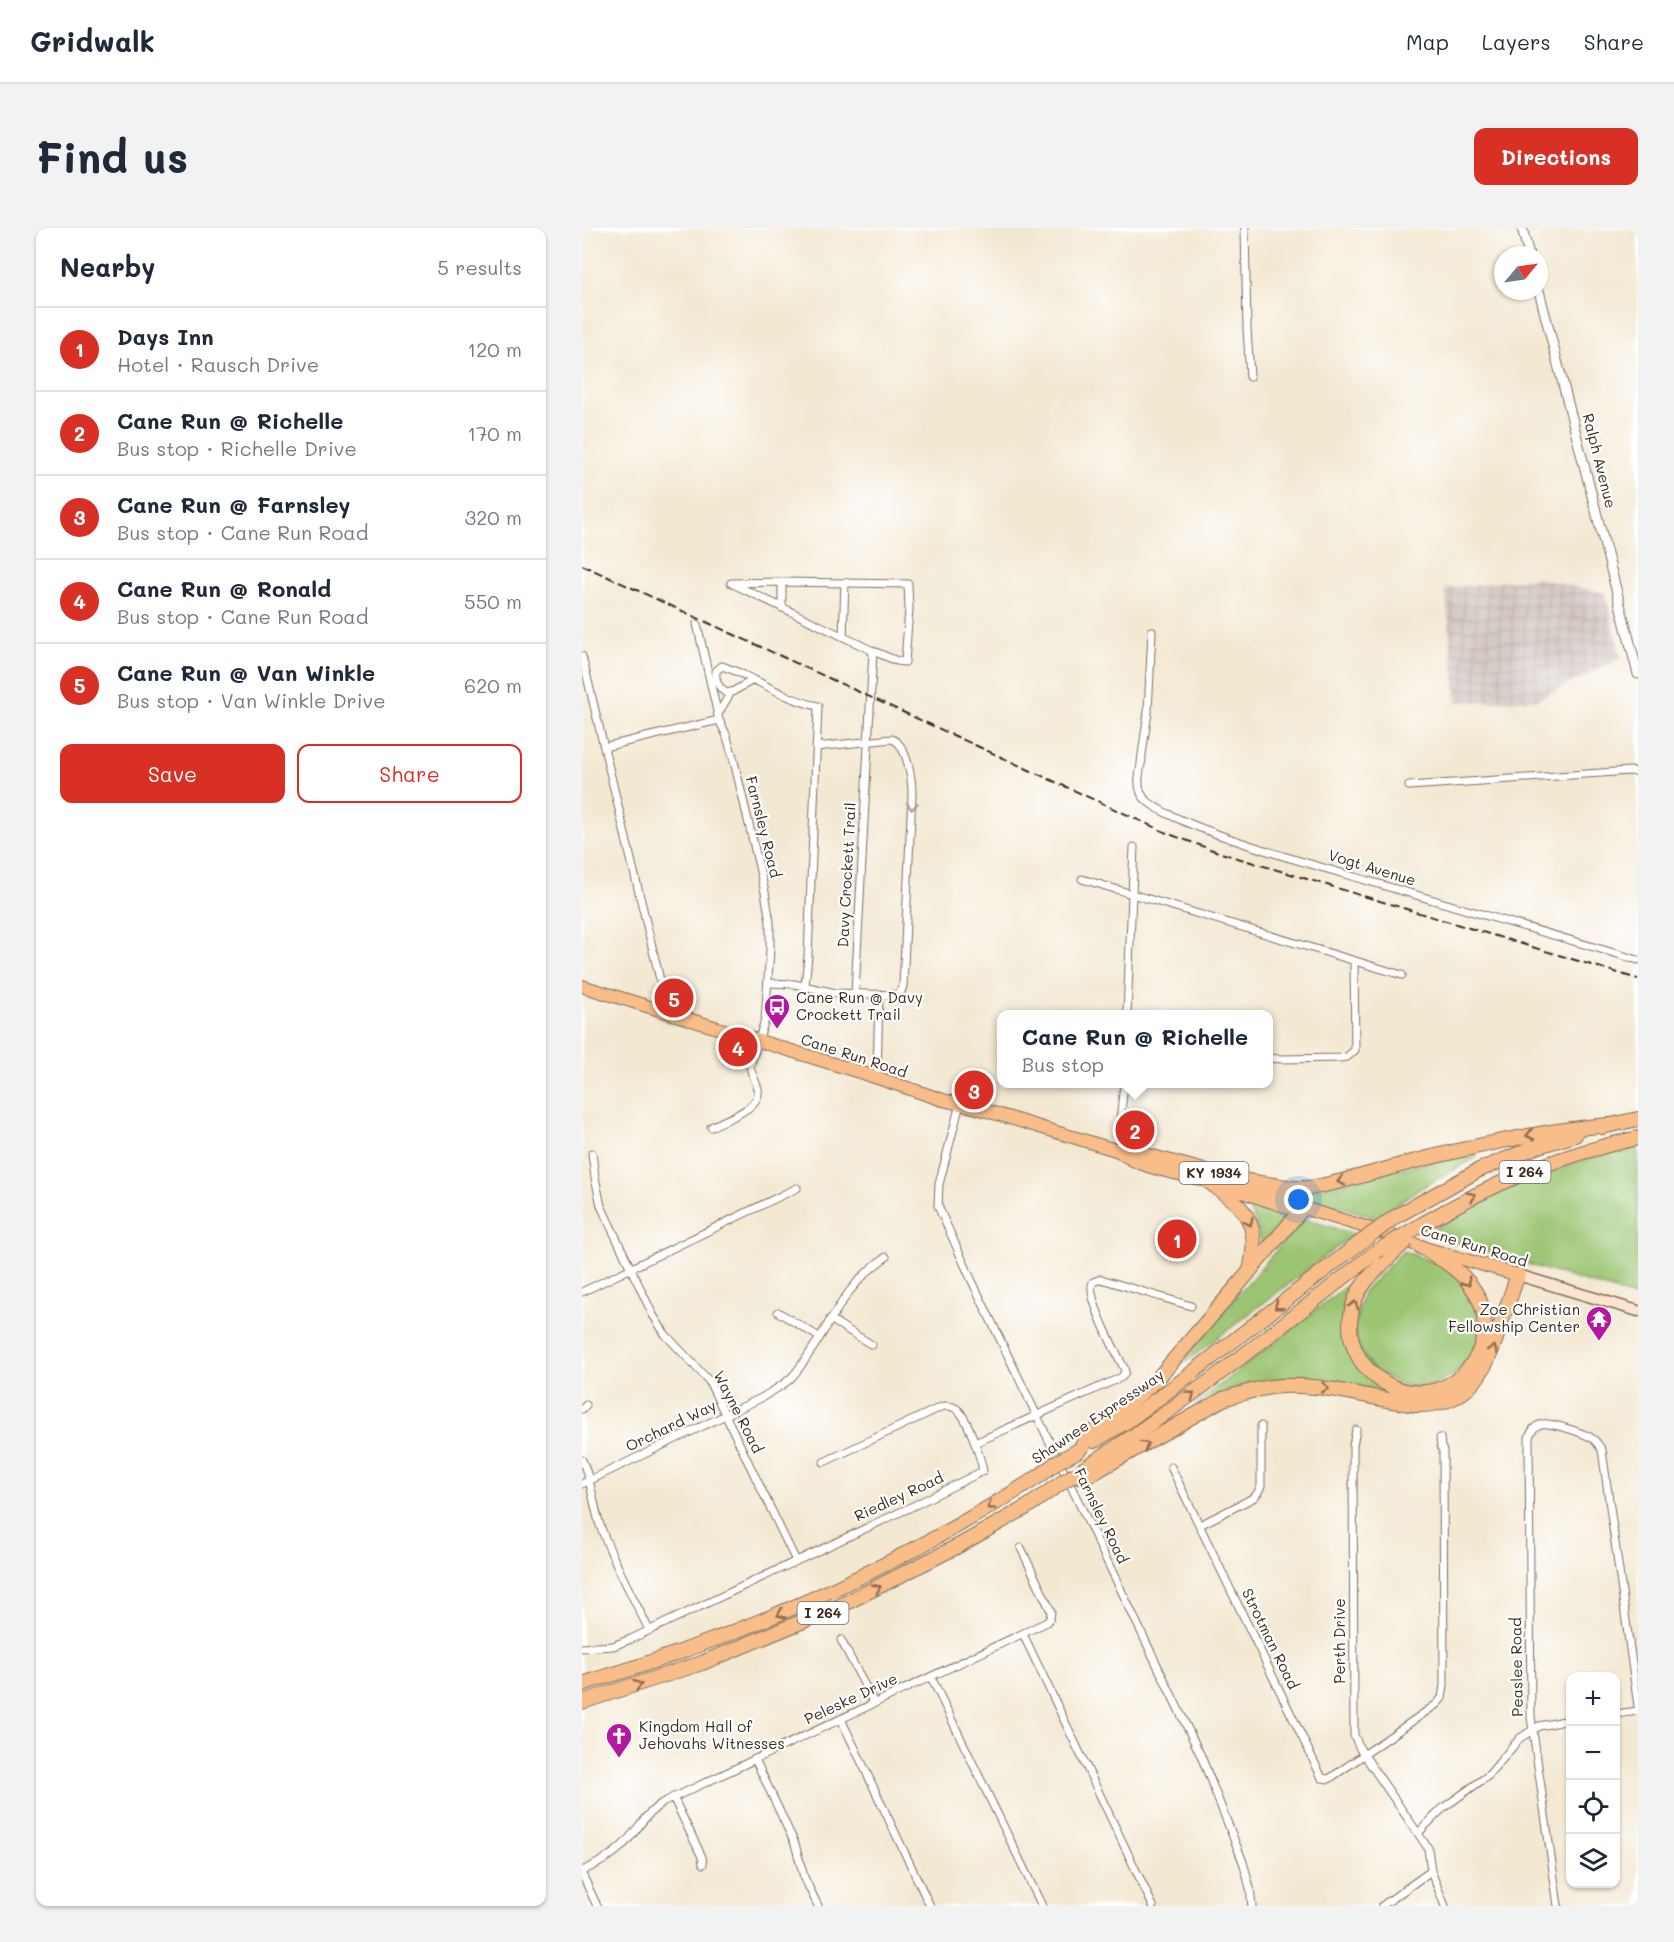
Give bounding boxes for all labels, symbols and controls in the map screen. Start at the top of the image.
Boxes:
text: Gridwalk [30,23,155,59]
text: Map [1406,28,1449,55]
text: Layers [1482,28,1551,55]
text: Share [1584,28,1644,55]
button: Directions [1474,128,1638,185]
text: Find us [36,129,188,184]
north arrow [1494,246,1548,300]
text: Nearby [60,250,155,284]
text: 5 results [437,254,522,280]
text: Days Inn [117,322,214,351]
text: 1 [75,336,84,362]
text: 120 m [467,336,522,362]
text: Hotel · Rausch Drive [117,351,319,377]
text: Cane Run @ Richelle [117,406,343,435]
street label: Ralph Avenue [1579,411,1621,510]
text: 2 [74,420,85,446]
text: 170 m [467,420,522,446]
text: Bus stop · Richelle Drive [117,435,357,461]
text: Cane Run @ Farnsley [117,490,350,519]
text: 3 [74,504,86,530]
text: 320 m [464,504,522,530]
text: Bus stop · Cane Run Road [117,519,368,545]
text: Cane Run @ Ronald [117,574,331,603]
text: 4 [73,588,86,614]
text: 550 m [464,588,522,614]
text: Bus stop · Cane Run Road [117,603,368,629]
text: Cane Run @ Van Winkle [117,658,375,687]
text: 5 [74,672,85,698]
text: 620 m [464,672,522,698]
text: Bus stop · Van Winkle Drive [117,687,386,713]
button: Save [60,744,285,803]
button: Share [297,744,522,803]
street label: Farnsley Road [742,774,786,880]
street label: Davy Crockett Trail [832,802,860,948]
one-way arrow [905,802,918,811]
street label: Vogt Avenue [1326,844,1419,890]
pin: 5 [654,976,694,1020]
place label: Cane Run @ Davy Crockett Trail [796,987,923,1024]
bus stop icon: Cane Run @ Davy Crockett Trail [762,992,792,1030]
popup [997,1010,1273,1088]
text: Cane Run @ Richelle [1022,1022,1248,1051]
pin: 4 [718,1024,758,1070]
street label: Cane Run Road [799,1028,910,1082]
text: Bus stop [1022,1051,1104,1077]
pin: 3 [954,1068,994,1112]
pin: 2 [1116,1108,1154,1152]
one-way arrow [1526,1128,1536,1141]
road number: I 264 [1500,1161,1550,1183]
road number: KY 1934 [1180,1162,1248,1184]
one-way arrow [1336,1174,1347,1186]
your location [1284,1185,1313,1214]
one-way arrow [1465,1192,1476,1204]
pin: 1 [1158,1216,1196,1262]
one-way arrow [1241,1216,1253,1227]
street label: Cane Run Road [1418,1219,1530,1271]
one-way arrow [1460,1275,1471,1286]
one-way arrow [1273,1299,1284,1310]
place label: Zoe Christian Fellowship Center [1448,1299,1580,1336]
one-way arrow [1347,1300,1359,1311]
temple icon: Zoe Christian Fellowship Center [1584,1304,1614,1342]
one-way arrow [1485,1344,1498,1355]
street label: Shawnee Expressway [1027,1364,1168,1468]
street label: Wayne Road [710,1367,768,1456]
one-way arrow [1321,1382,1330,1394]
one-way arrow [1185,1391,1196,1402]
street label: Orchard Way [622,1395,719,1456]
one-way arrow [1138,1441,1149,1452]
street label: Farnsley Road [1070,1464,1134,1567]
street label: Riedley Road [851,1467,946,1525]
one-way arrow [987,1498,997,1510]
one-way arrow [870,1584,881,1596]
street label: Strotman Road [1238,1585,1304,1692]
street label: Perth Drive [1329,1598,1349,1684]
road number: I 264 [798,1602,848,1624]
one-way arrow [776,1607,787,1619]
street label: Peaslee Road [1505,1617,1527,1717]
street label: Peleske Drive [801,1668,900,1728]
map controls [1566,1672,1620,1888]
button: + [1566,1672,1620,1726]
one-way arrow [632,1680,643,1692]
place label: Kingdom Hall of Jehovahs Witnesses [639,1716,785,1753]
church icon: Kingdom Hall of Jehovahs Witnesses [604,1721,634,1759]
button: − [1566,1726,1620,1780]
button: locate [1566,1780,1620,1834]
button: layers [1566,1834,1620,1888]

